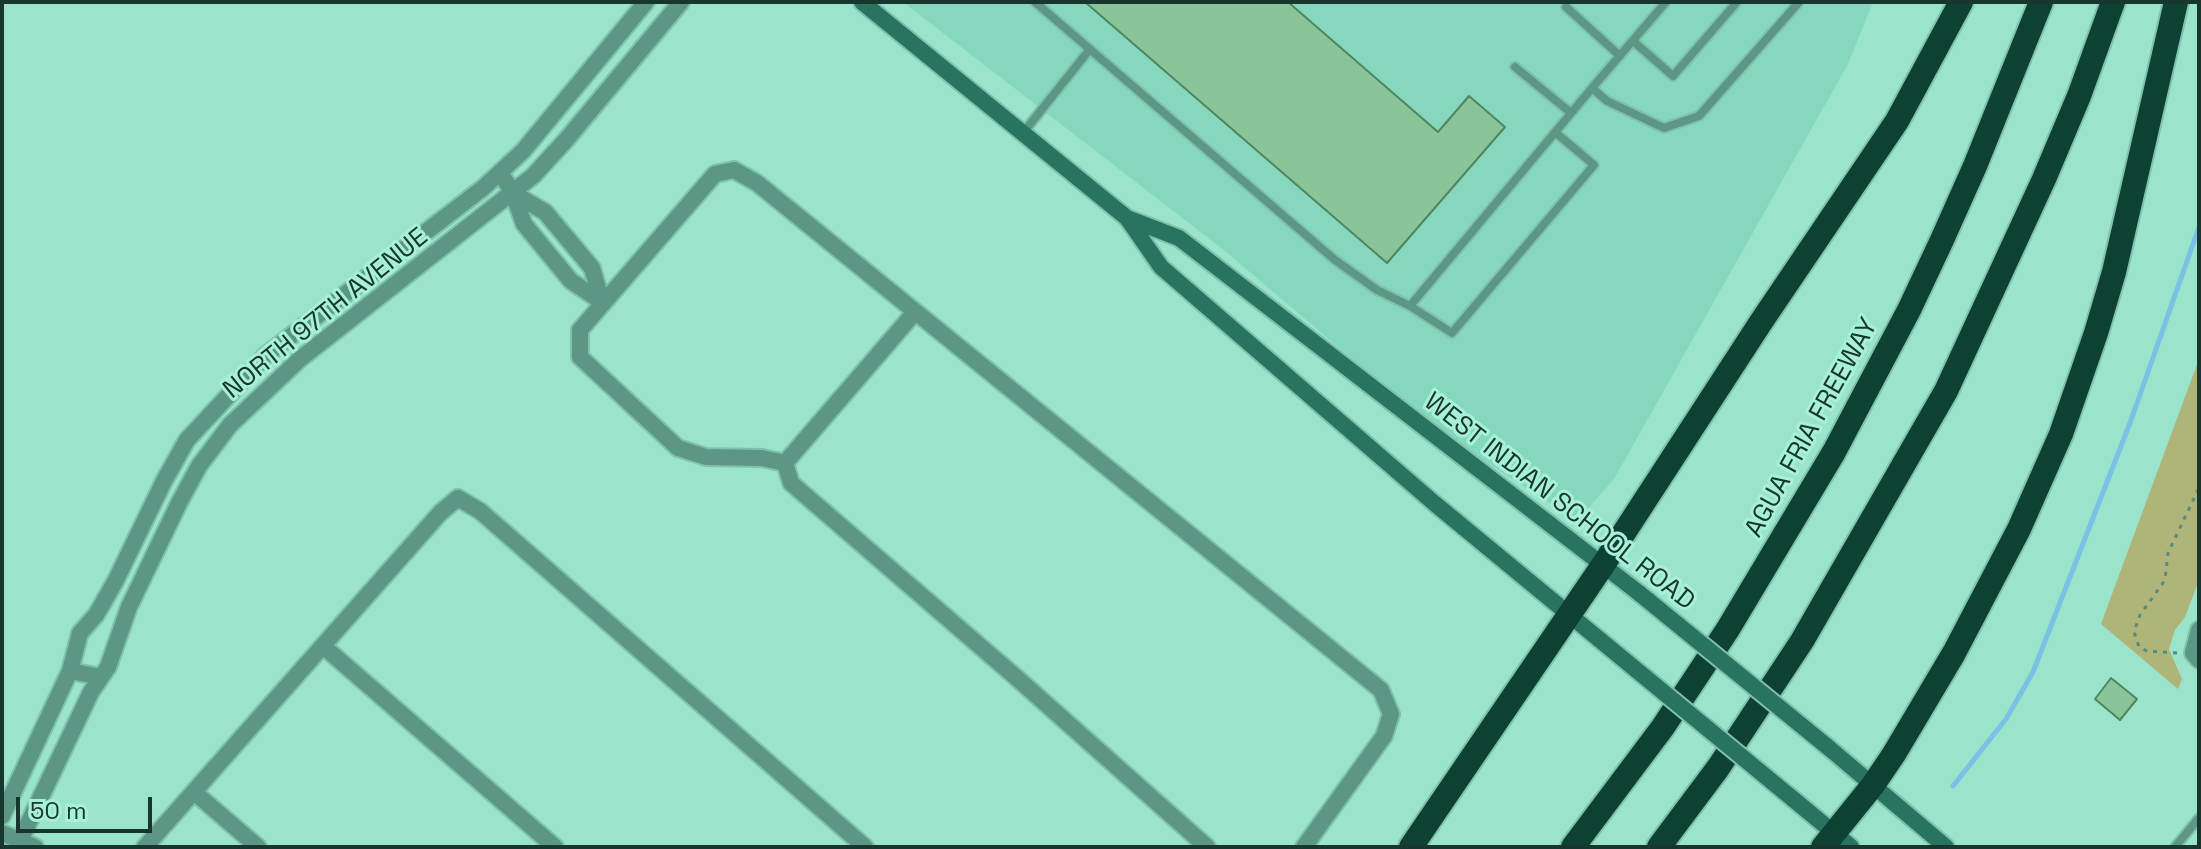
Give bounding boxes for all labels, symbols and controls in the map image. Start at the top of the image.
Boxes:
street label: NORTH 97TH AVENUE [218,222,434,406]
street label: AGUA FRIA FREEWAY [1739,313,1885,543]
street label: WEST INDIAN SCHOOL ROAD [1418,387,1700,617]
scale bar [20,781,156,831]
text: 50 m [30,795,87,826]

